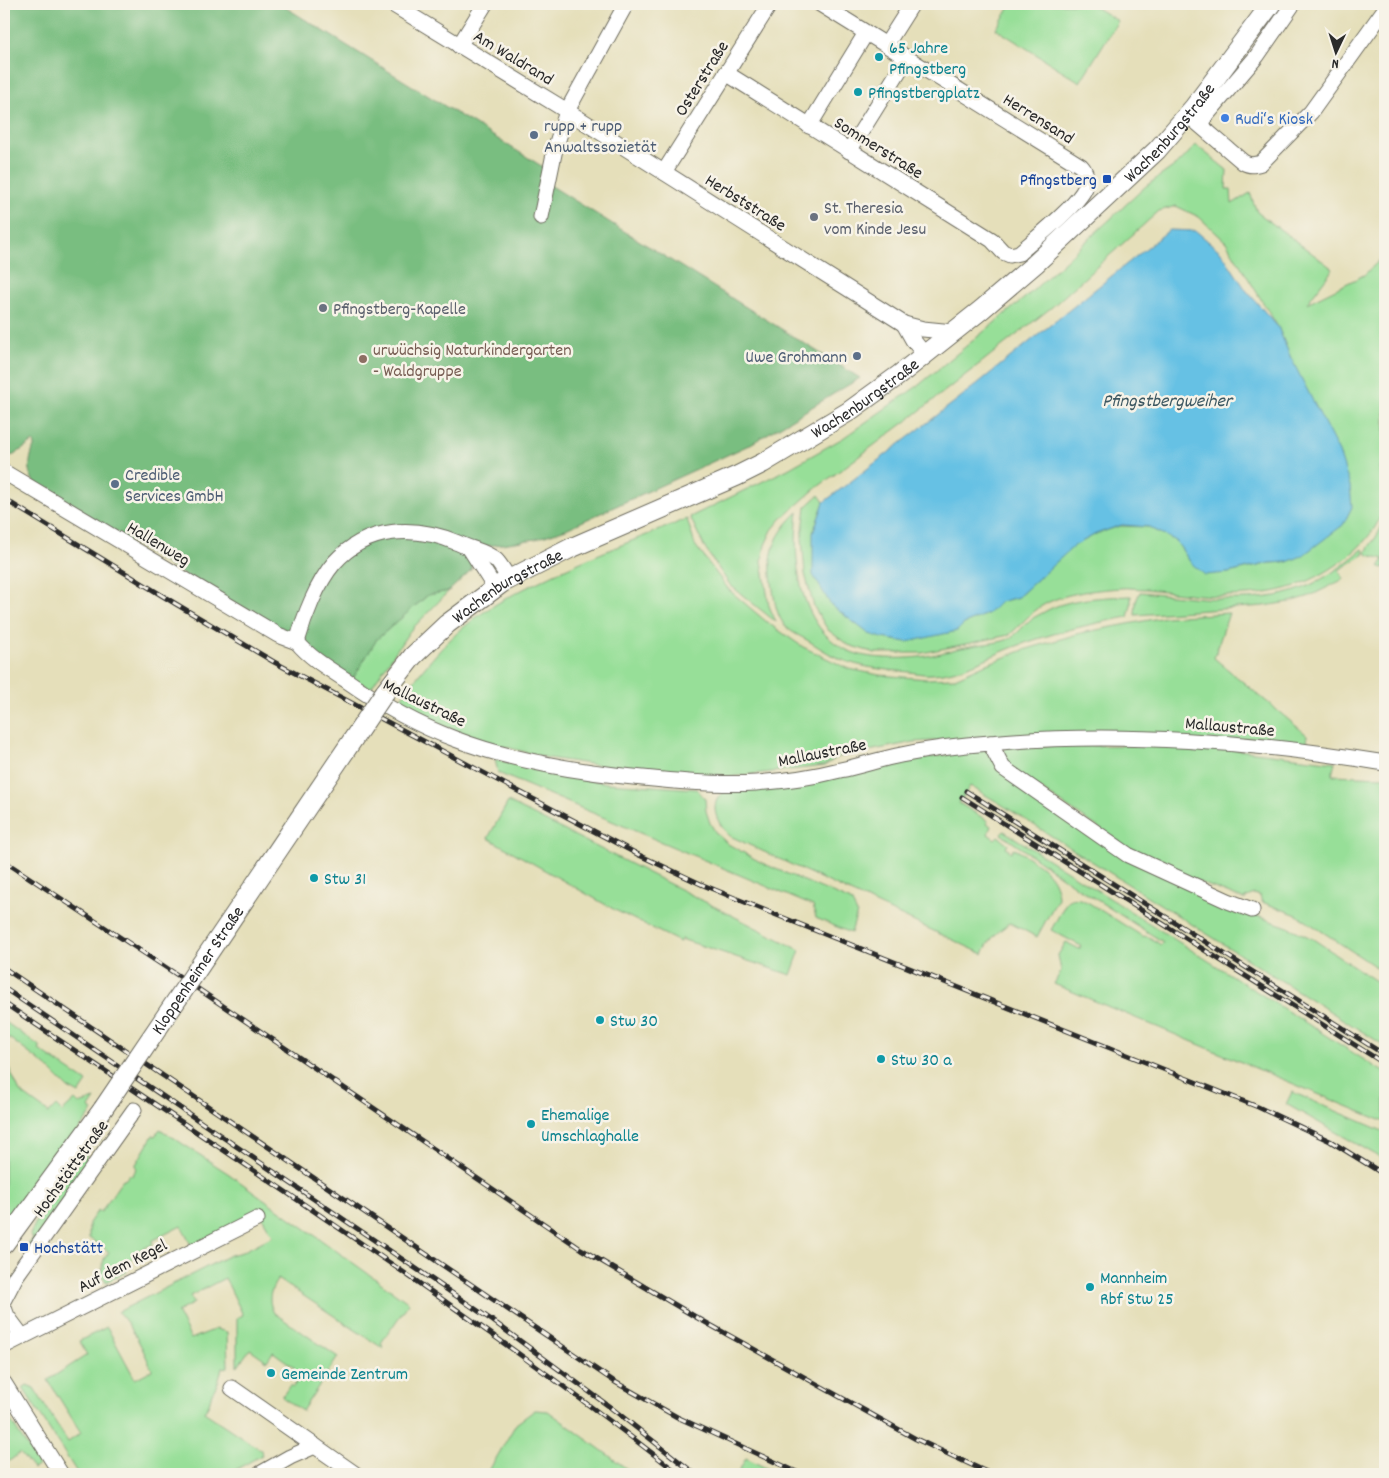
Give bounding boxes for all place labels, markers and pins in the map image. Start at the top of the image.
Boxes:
place label: 65 Jahre Pfingstberg [889,37,966,83]
marker: 65 Jahre Pfingstberg [873,51,885,63]
place label: Pfingstbergplatz [868,82,980,107]
marker: Pfingstbergplatz [852,86,864,98]
place label: Rudi‘s Kiosk [1235,108,1313,133]
marker: Rudi‘s Kiosk [1219,112,1231,124]
place label: rupp + rupp Anwaltssozietät [544,115,657,161]
marker: rupp + rupp Anwaltssozietät [528,129,540,141]
place label: Pfingstberg [1020,169,1097,194]
marker: Pfingstberg [1101,173,1113,185]
place label: St. Theresia vom Kinde Jesu [824,197,926,243]
marker: St. Theresia vom Kinde Jesu [808,211,820,223]
place label: Pfingstberg-Kapelle [333,298,466,323]
marker: Pfingstberg-Kapelle [317,302,329,314]
place label: urwüchsig Naturkindergarten - Waldgruppe [373,339,571,385]
place label: Uwe Grohmann [745,346,847,371]
marker: Uwe Grohmann [851,350,863,362]
marker: urwüchsig Naturkindergarten - Waldgruppe [357,353,369,365]
place label: Credible Services GmbH [125,464,224,510]
marker: Credible Services GmbH [109,478,121,490]
place label: Stw 31 [324,868,366,893]
marker: Stw 31 [308,872,320,884]
place label: Stw 30 [610,1010,658,1035]
marker: Stw 30 [594,1014,606,1026]
place label: Stw 30 a [891,1049,952,1074]
marker: Stw 30 a [875,1053,887,1065]
place label: Ehemalige Umschlaghalle [541,1104,639,1150]
marker: Ehemalige Umschlaghalle [525,1118,537,1130]
place label: Hochstätt [34,1237,104,1262]
marker: Hochstätt [18,1241,30,1253]
place label: Mannheim Rbf Stw 25 [1100,1267,1174,1313]
marker: Mannheim Rbf Stw 25 [1084,1281,1096,1293]
place label: Gemeinde Zentrum [281,1363,408,1388]
marker: Gemeinde Zentrum [265,1367,277,1379]

